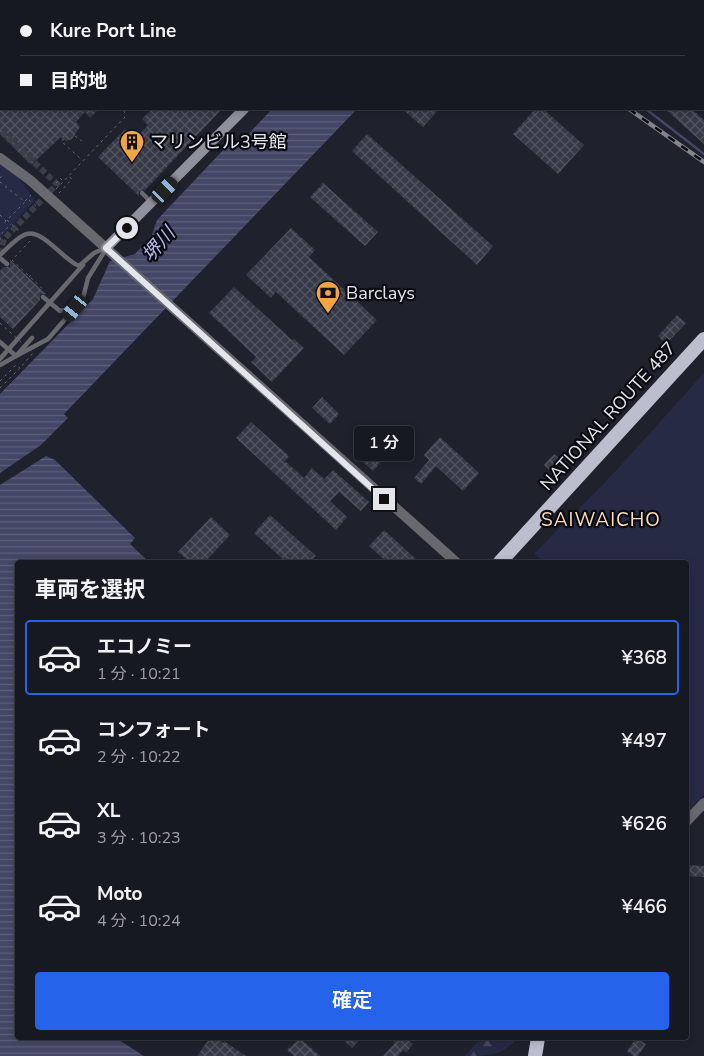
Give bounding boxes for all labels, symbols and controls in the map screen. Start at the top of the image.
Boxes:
text: Kure Port Line [50,18,176,44]
text: 目的地 [50,68,107,94]
building icon: マリンビル3号館 [119,129,145,163]
place label: マリンビル3号館 [150,130,287,154]
car [149,174,180,206]
route start [116,217,138,239]
water label: 堺川 [136,220,182,268]
bank icon: Barclays [315,280,341,314]
place label: Barclays [346,281,415,305]
car [59,292,90,324]
street label: NATIONAL ROUTE 487 [535,336,681,496]
callout: 1 分 [354,426,414,462]
text: 1 分 [369,432,399,454]
route end [373,488,395,510]
district label: SAIWAICHO [541,507,661,533]
text: 車両を選択 [35,575,145,605]
text: エコノミー [97,634,192,660]
icon: car [37,635,82,680]
text: ¥368 [621,645,667,671]
text: 1 分 · 10:21 [97,663,181,685]
text: コンフォート [97,717,210,743]
icon: car [37,718,82,763]
text: ¥497 [621,728,667,754]
text: 2 分 · 10:22 [97,746,181,768]
text: XL [97,798,120,824]
icon: car [37,801,82,846]
text: ¥626 [621,811,667,837]
text: 3 分 · 10:23 [97,827,181,849]
text: Moto [97,881,143,907]
icon: car [37,884,82,929]
text: ¥466 [621,894,667,920]
text: 4 分 · 10:24 [97,910,181,932]
button: 確定 [35,972,669,1030]

